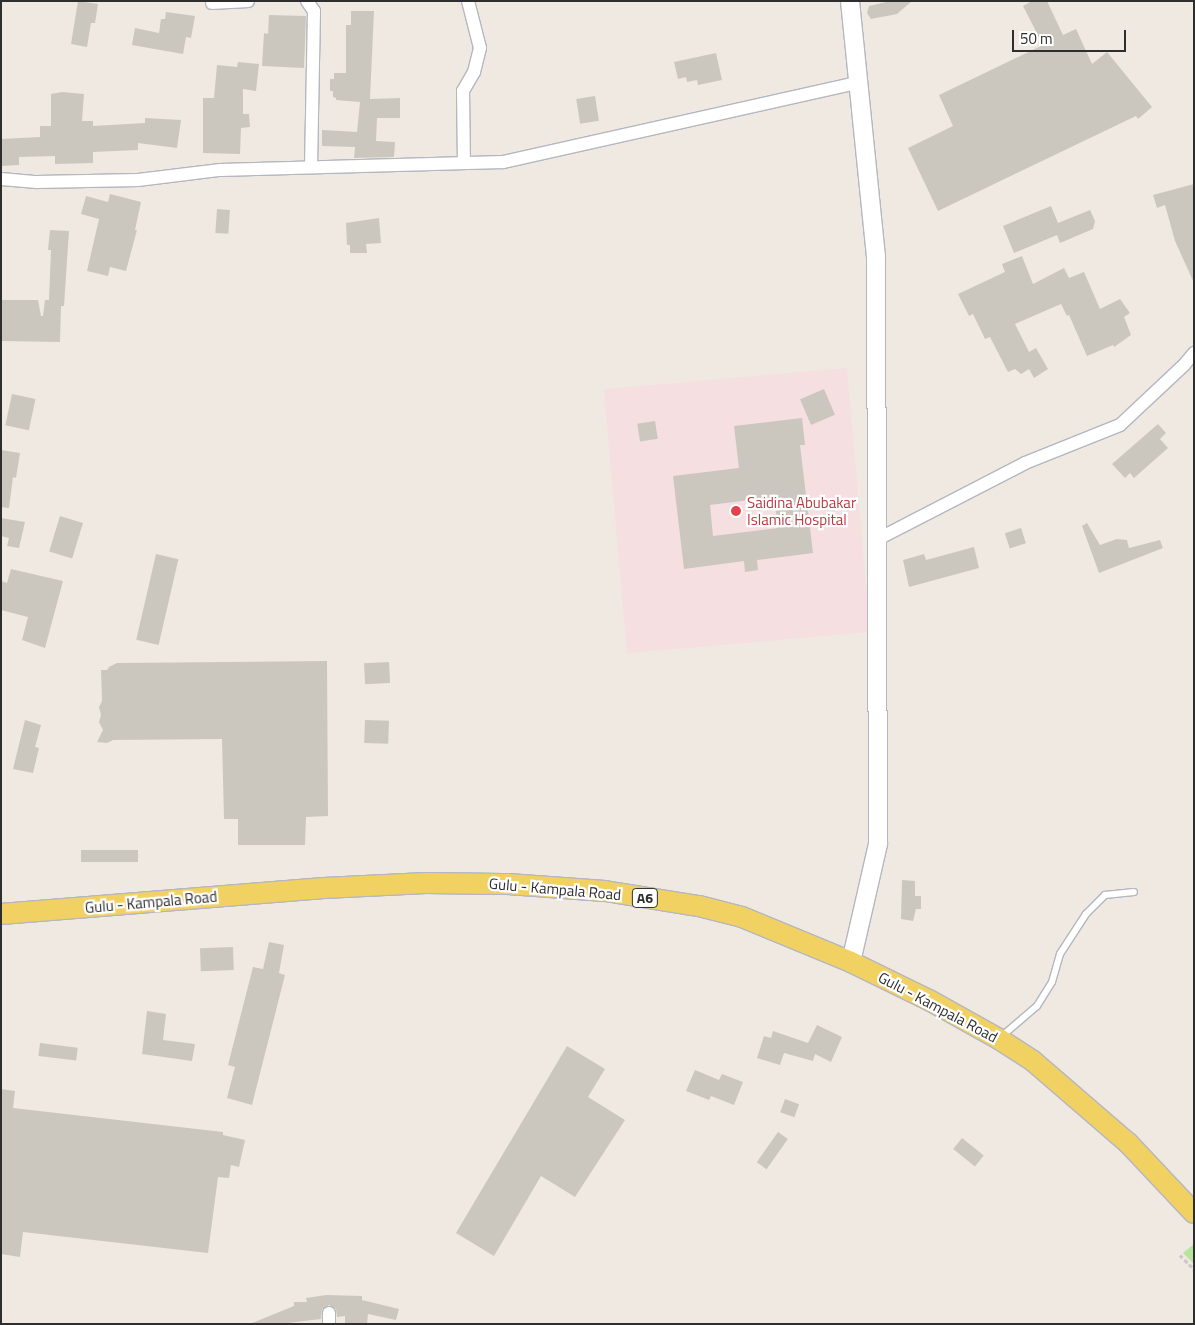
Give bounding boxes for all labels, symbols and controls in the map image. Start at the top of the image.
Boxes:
scale bar [1015,20,1129,52]
text: 50 m [1020,27,1053,50]
place label: Saidina Abubakar Islamic Hospital [747,493,856,528]
marker: Saidina Abubakar Islamic Hospital [729,504,743,518]
street label: Gulu - Kampala Road [488,874,622,904]
road number: A6 [631,886,659,910]
street label: Gulu - Kampala Road [84,887,218,917]
street label: Gulu - Kampala Road [875,968,1001,1046]

